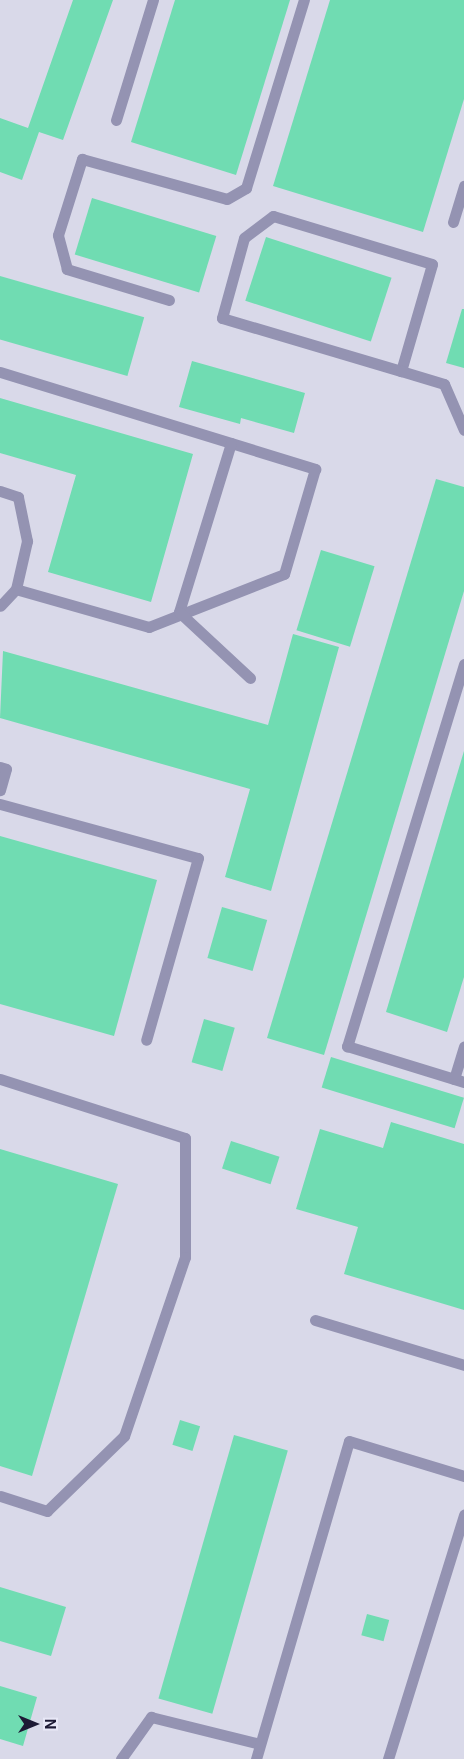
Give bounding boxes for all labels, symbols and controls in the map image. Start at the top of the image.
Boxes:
north arrow [10,1699,60,1749]
text: N [42,1719,59,1729]

